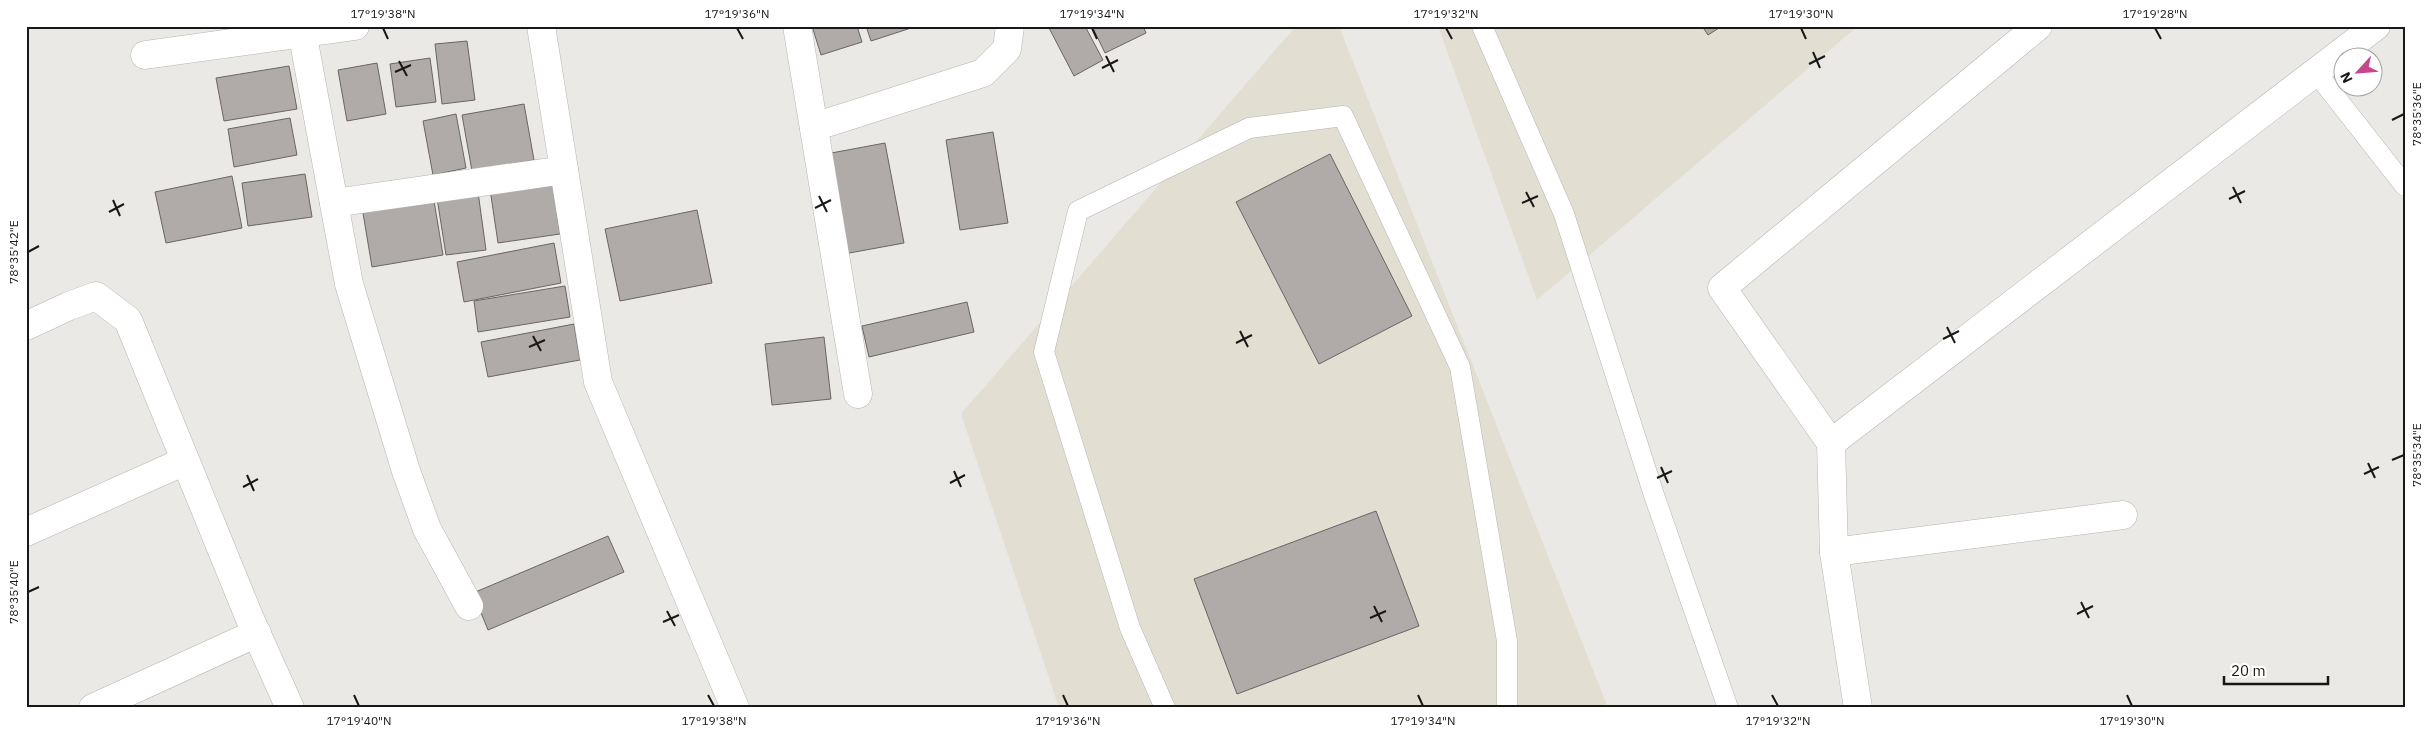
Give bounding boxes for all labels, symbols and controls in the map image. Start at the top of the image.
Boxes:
text: 17°19'38"N [350,6,416,21]
text: 17°19'36"N [704,6,770,21]
text: 17°19'34"N [1059,6,1125,21]
text: 17°19'32"N [1413,6,1479,21]
text: 17°19'30"N [1768,6,1834,21]
text: 17°19'28"N [2122,6,2188,21]
north arrow [2334,48,2384,98]
text: N [2336,69,2357,86]
text: 78°35'36"E [2409,82,2424,146]
text: 78°35'42"E [6,220,21,284]
text: 78°35'34"E [2409,423,2424,487]
text: 78°35'40"E [6,560,21,624]
scale bar [2224,654,2327,686]
text: 20 m [2231,661,2266,680]
text: 17°19'40"N [326,713,392,728]
text: 17°19'38"N [681,713,747,728]
text: 17°19'36"N [1035,713,1101,728]
text: 17°19'34"N [1390,713,1456,728]
text: 17°19'32"N [1745,713,1811,728]
text: 17°19'30"N [2099,713,2165,728]

